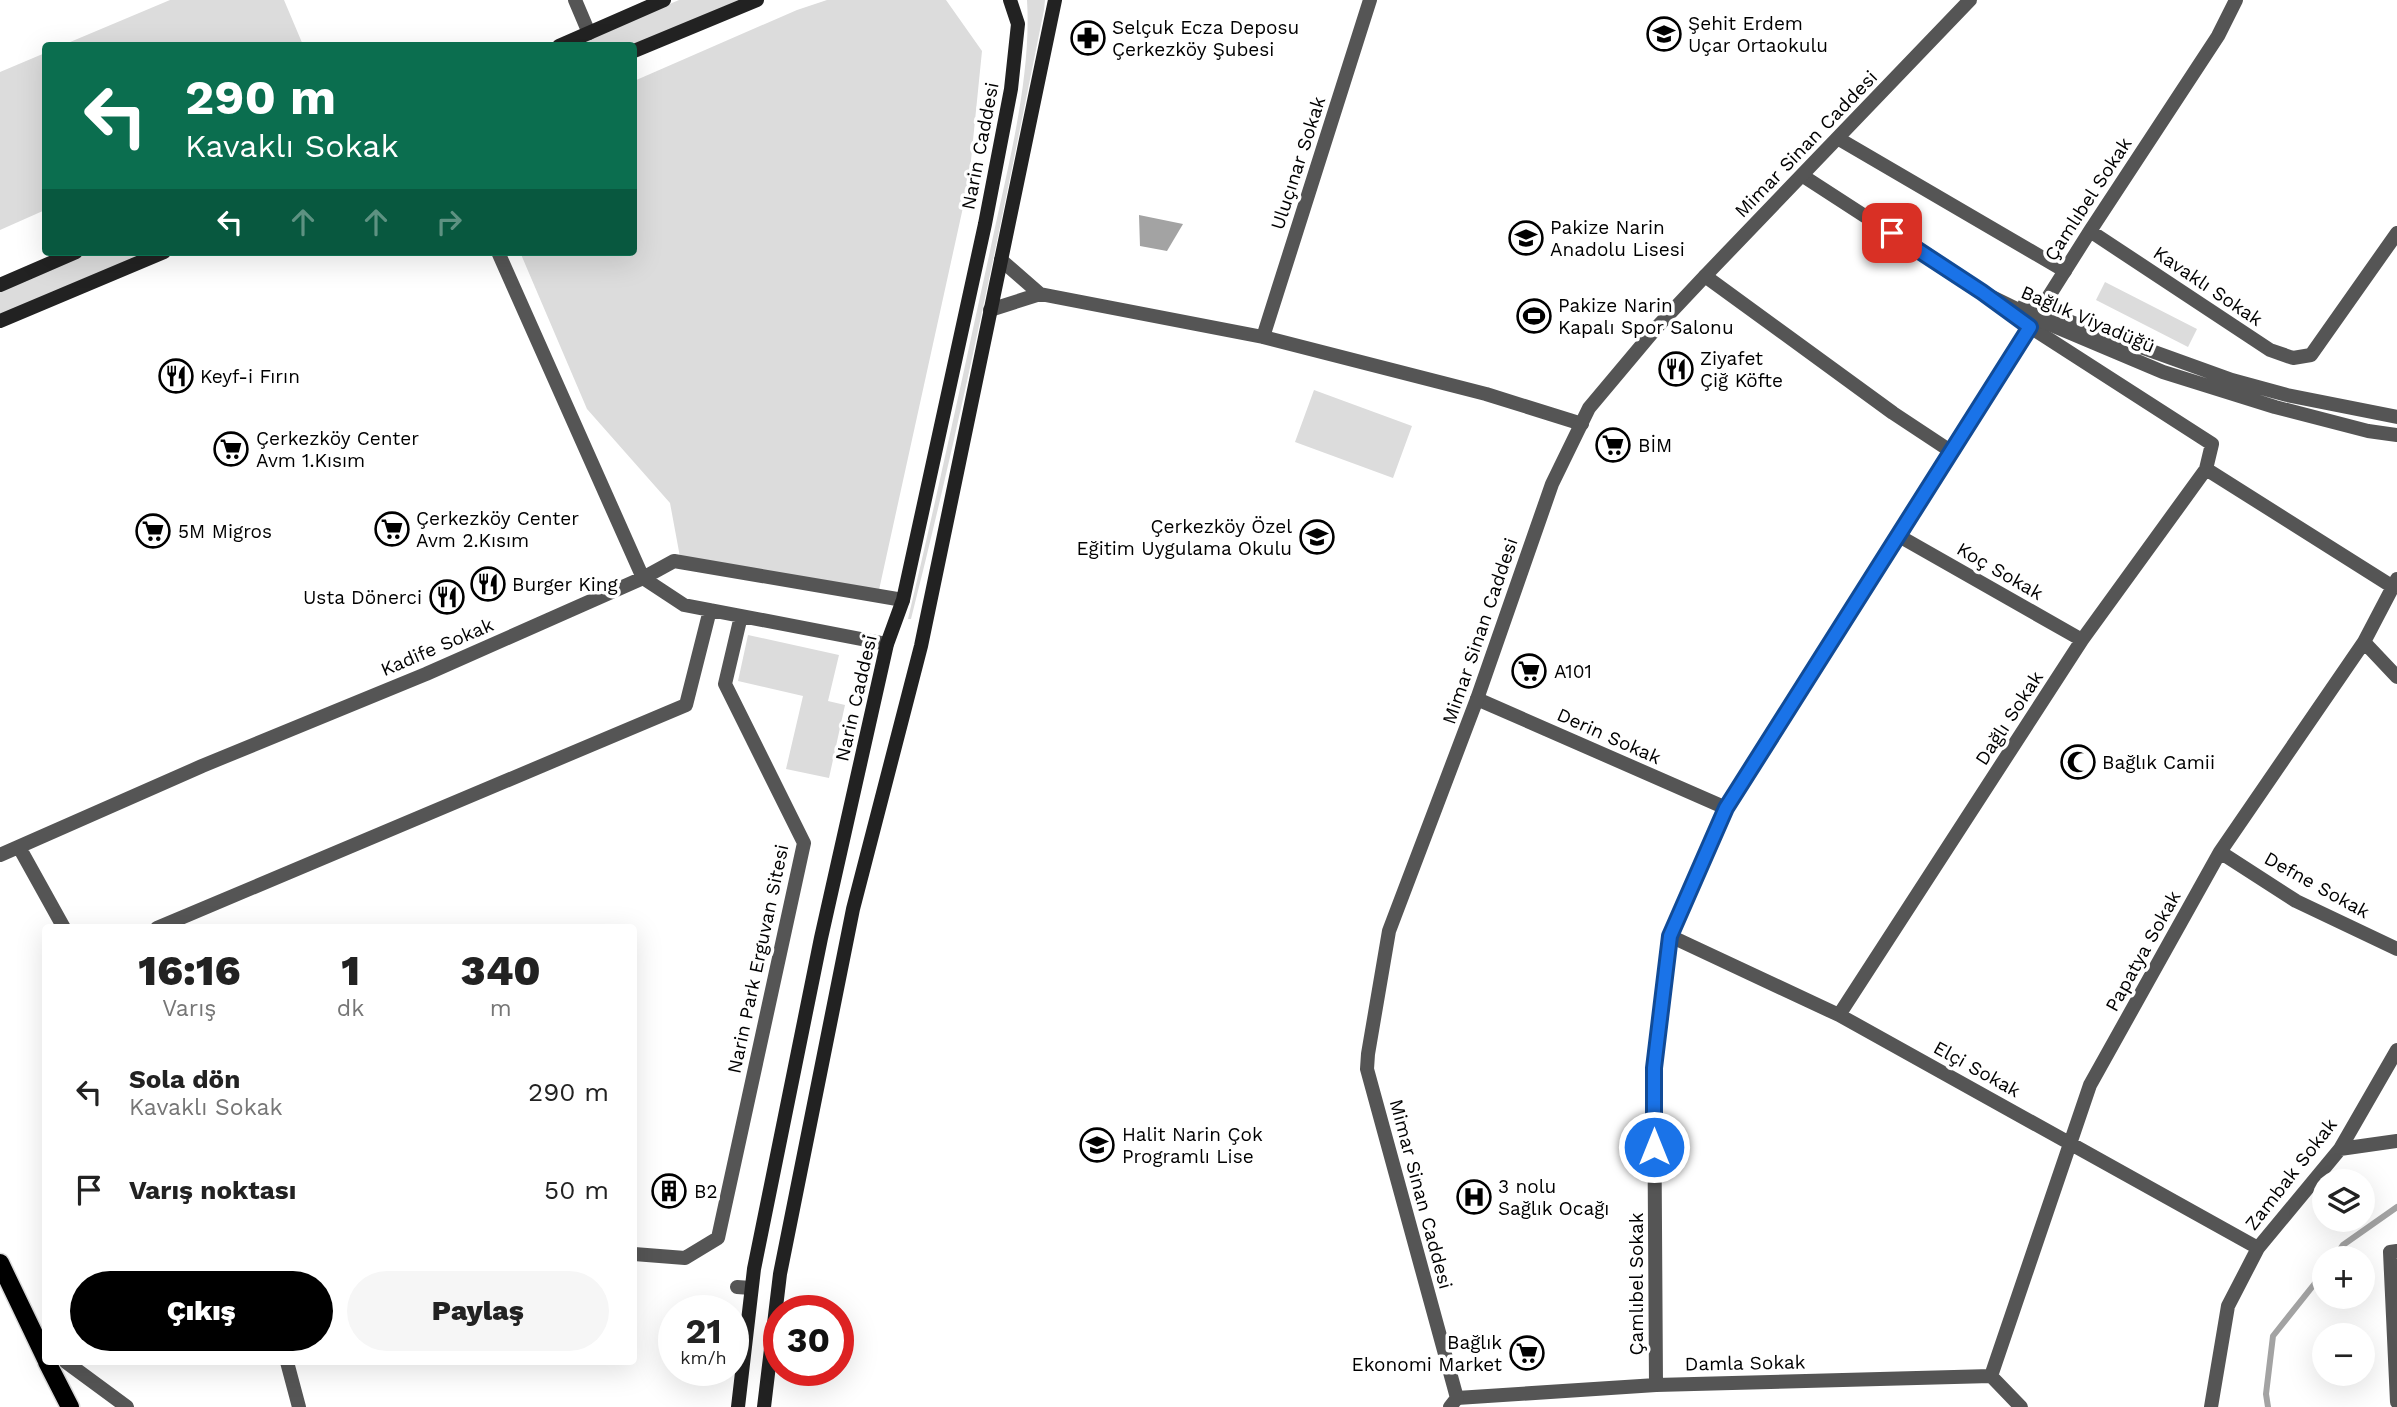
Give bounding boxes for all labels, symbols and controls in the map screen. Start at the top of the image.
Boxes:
place label: Şehit Erdem Uçar Ortaokulu [1688,12,1828,57]
school or university icon: Şehit Erdem Uçar Ortaokulu [1645,15,1683,53]
place label: Selçuk Ecza Deposu Çerkezköy Şubesi [1112,16,1299,61]
pharmacy icon: Selçuk Ecza Deposu Çerkezköy Şubesi [1069,19,1107,57]
street label: Mimar Sinan Caddesi [1730,66,1882,222]
text: 290 m [185,68,336,126]
icon: left [70,70,161,161]
street label: Narin Caddesi [956,80,1004,212]
street label: Uluçınar Sokak [1266,93,1330,232]
text: Kavaklı Sokak [185,127,399,165]
street label: Çamlıbel Sokak [2039,133,2137,265]
icon: left [211,203,249,241]
icon: ahead [284,203,322,241]
icon: ahead [357,203,395,241]
icon: right [430,203,468,241]
pin [1862,203,1922,263]
icon: arrive [1873,214,1911,252]
place label: Pakize Narin Anadolu Lisesi [1550,216,1685,261]
school or university icon: Pakize Narin Anadolu Lisesi [1507,219,1545,257]
street label: Kavaklı Sokak [2149,241,2267,331]
street label: Bağlık Viyadüğü [2017,280,2159,358]
place label: Pakize Narin Kapalı Spor Salonu [1558,294,1734,339]
sports icon: Pakize Narin Kapalı Spor Salonu [1515,297,1553,335]
place label: Ziyafet Çiğ Köfte [1700,347,1783,392]
restaurant icon: Ziyafet Çiğ Köfte [1657,350,1695,388]
restaurant icon: Keyf-i Fırın [157,357,195,395]
place label: Keyf-i Fırın [200,365,300,388]
supermarket icon: BİM [1594,426,1632,464]
place label: Çerkezköy Center Avm 1.Kısım [256,427,419,472]
supermarket icon: Çerkezköy Center Avm 1.Kısım [212,430,250,468]
place label: BİM [1638,434,1672,457]
place label: Çerkezköy Center Avm 2.Kısım [416,507,579,552]
supermarket icon: Çerkezköy Center Avm 2.Kısım [373,510,411,548]
supermarket icon: 5M Migros [134,512,172,550]
place label: Çerkezköy Özel Eğitim Uygulama Okulu [1076,515,1292,560]
school or university icon: Çerkezköy Özel Eğitim Uygulama Okulu [1298,518,1336,556]
place label: 5M Migros [178,520,272,543]
street label: Mimar Sinan Caddesi [1437,535,1523,727]
street label: Koç Sokak [1953,537,2047,605]
restaurant icon: Burger King [469,565,507,603]
place label: Burger King [512,573,619,596]
restaurant icon: Usta Dönerci [428,578,466,616]
place label: Usta Dönerci [303,586,422,609]
street label: Kadife Sokak [377,613,497,681]
street label: Narin Caddesi [830,632,882,764]
supermarket icon: A101 [1510,652,1548,690]
place label: A101 [1554,660,1592,683]
street label: Dağlı Sokak [1970,666,2048,769]
street label: Derin Sokak [1553,703,1665,769]
mosque icon: Bağlık Camii [2059,743,2097,781]
place label: Bağlık Camii [2102,751,2215,774]
street label: Narin Park Erguvan Sitesi [722,842,794,1076]
street label: Defne Sokak [2260,847,2374,924]
street label: Papatya Sokak [2100,886,2186,1015]
text: 16:16 [138,946,241,995]
text: 1 [341,946,360,995]
text: 340 [461,946,541,995]
text: Varış [162,995,217,1022]
text: dk [337,995,364,1022]
text: m [490,995,512,1022]
street label: Elçi Sokak [1930,1036,2025,1102]
text: Sola dön [129,1064,240,1094]
icon: left [70,1073,108,1111]
text: 290 m [528,1077,609,1107]
text: Kavaklı Sokak [129,1094,283,1121]
street label: Mimar Sinan Caddesi [1385,1097,1457,1291]
position arrow [1617,1110,1691,1184]
street label: Zambak Sokak [2240,1113,2342,1235]
place label: Halit Narin Çok Programlı Lise [1122,1123,1263,1168]
school or university icon: Halit Narin Çok Programlı Lise [1078,1126,1116,1164]
map controls [2312,1169,2375,1386]
button: layers [2312,1169,2375,1232]
icon: arrive [70,1171,108,1209]
building icon: B2 [650,1172,688,1210]
text: Varış noktası [129,1175,296,1205]
text: 50 m [544,1175,609,1205]
place label: 3 nolu Sağlık Ocağı [1498,1175,1609,1220]
hospital icon: 3 nolu Sağlık Ocağı [1455,1178,1493,1216]
place label: B2 [694,1180,717,1203]
street label: Çamlıbel Sokak [1625,1212,1648,1355]
button: + [2312,1246,2375,1309]
button: Çıkış [70,1271,333,1351]
button: Paylaş [347,1271,609,1351]
speed limit sign: 30 [763,1295,854,1386]
text: 21 [686,1310,721,1352]
button: − [2312,1323,2375,1386]
place label: Bağlık Ekonomi Market [1352,1331,1502,1376]
supermarket icon: Bağlık Ekonomi Market [1508,1334,1546,1372]
text: km/h [680,1347,727,1368]
street label: Damla Sokak [1684,1350,1806,1376]

